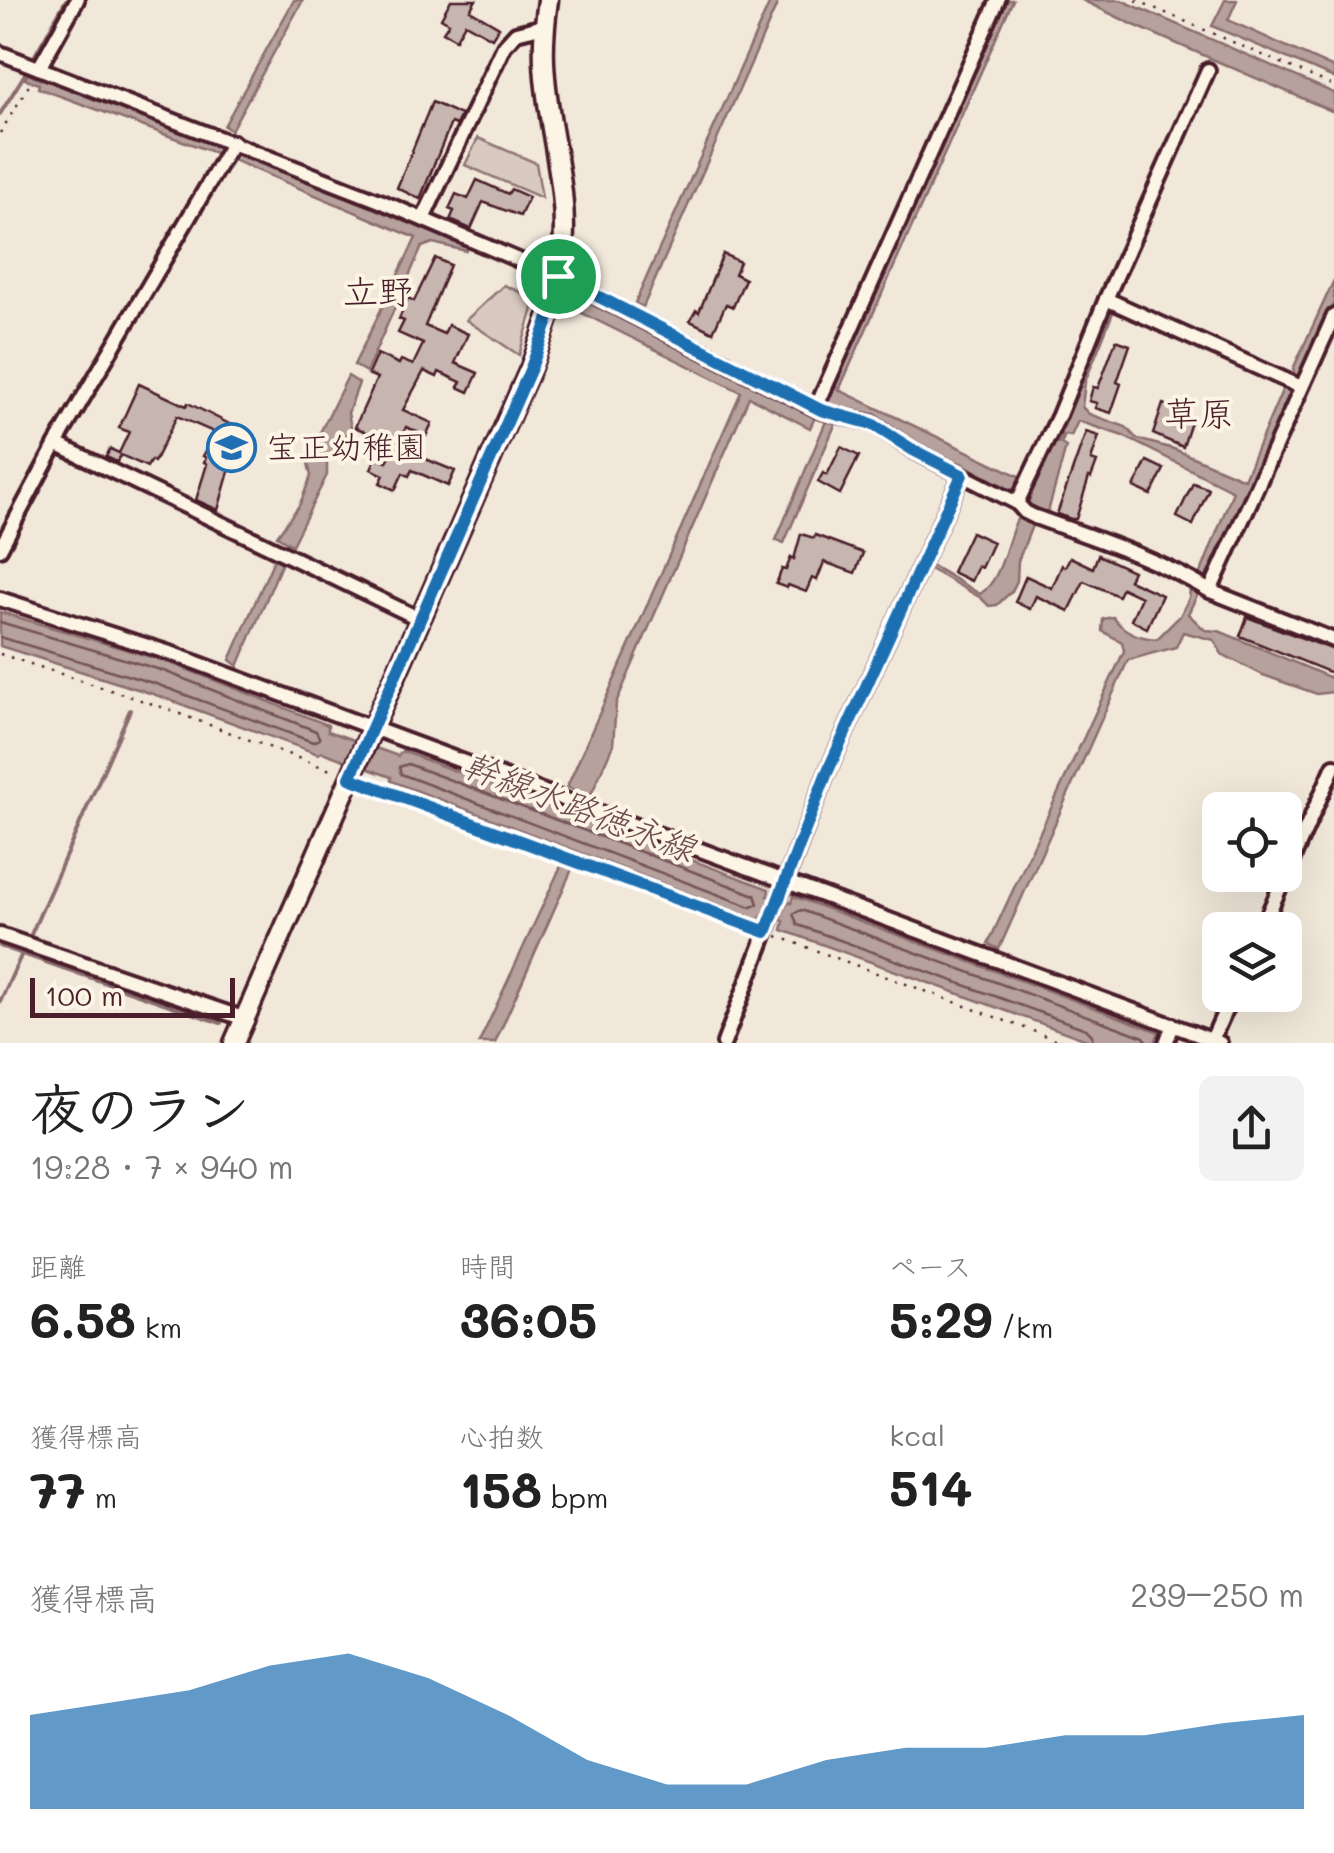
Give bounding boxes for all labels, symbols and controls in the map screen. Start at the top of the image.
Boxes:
pin [516,234,601,319]
icon: arrive [531,249,586,304]
district label: 立野 [343,267,413,313]
district label: 草原 [1164,389,1234,435]
school or university icon: 宝正幼稚園 [205,421,257,473]
place label: 宝正幼稚園 [266,424,426,466]
water label: 幹線水路徳永線 [457,740,704,871]
map controls [1202,792,1302,1012]
button: locate [1202,792,1302,892]
button: layers [1202,912,1302,1012]
scale bar [30,973,235,1018]
text: 100 m [45,977,123,1013]
text: 夜のラン [30,1071,250,1143]
button: share [1199,1076,1304,1181]
text: 19:28 · 7 × 940 m [30,1145,294,1187]
text: 距離 [30,1248,86,1284]
text: 時間 [460,1248,516,1284]
text: ペース [889,1248,972,1284]
text: 6.58 [30,1285,136,1351]
text: 36:05 [460,1285,597,1351]
text: 5:29 [889,1285,992,1351]
text: km [136,1309,182,1345]
text: /km [992,1309,1053,1345]
text: kcal [889,1417,945,1453]
text: 獲得標高 [30,1418,142,1454]
text: 心拍数 [460,1418,544,1454]
text: 514 [889,1453,972,1519]
text: 77 [30,1455,86,1521]
text: 158 [460,1455,542,1521]
text: m [86,1479,117,1515]
text: bpm [542,1479,608,1515]
text: 239–250 m [1130,1573,1304,1615]
text: 獲得標高 [30,1576,158,1618]

